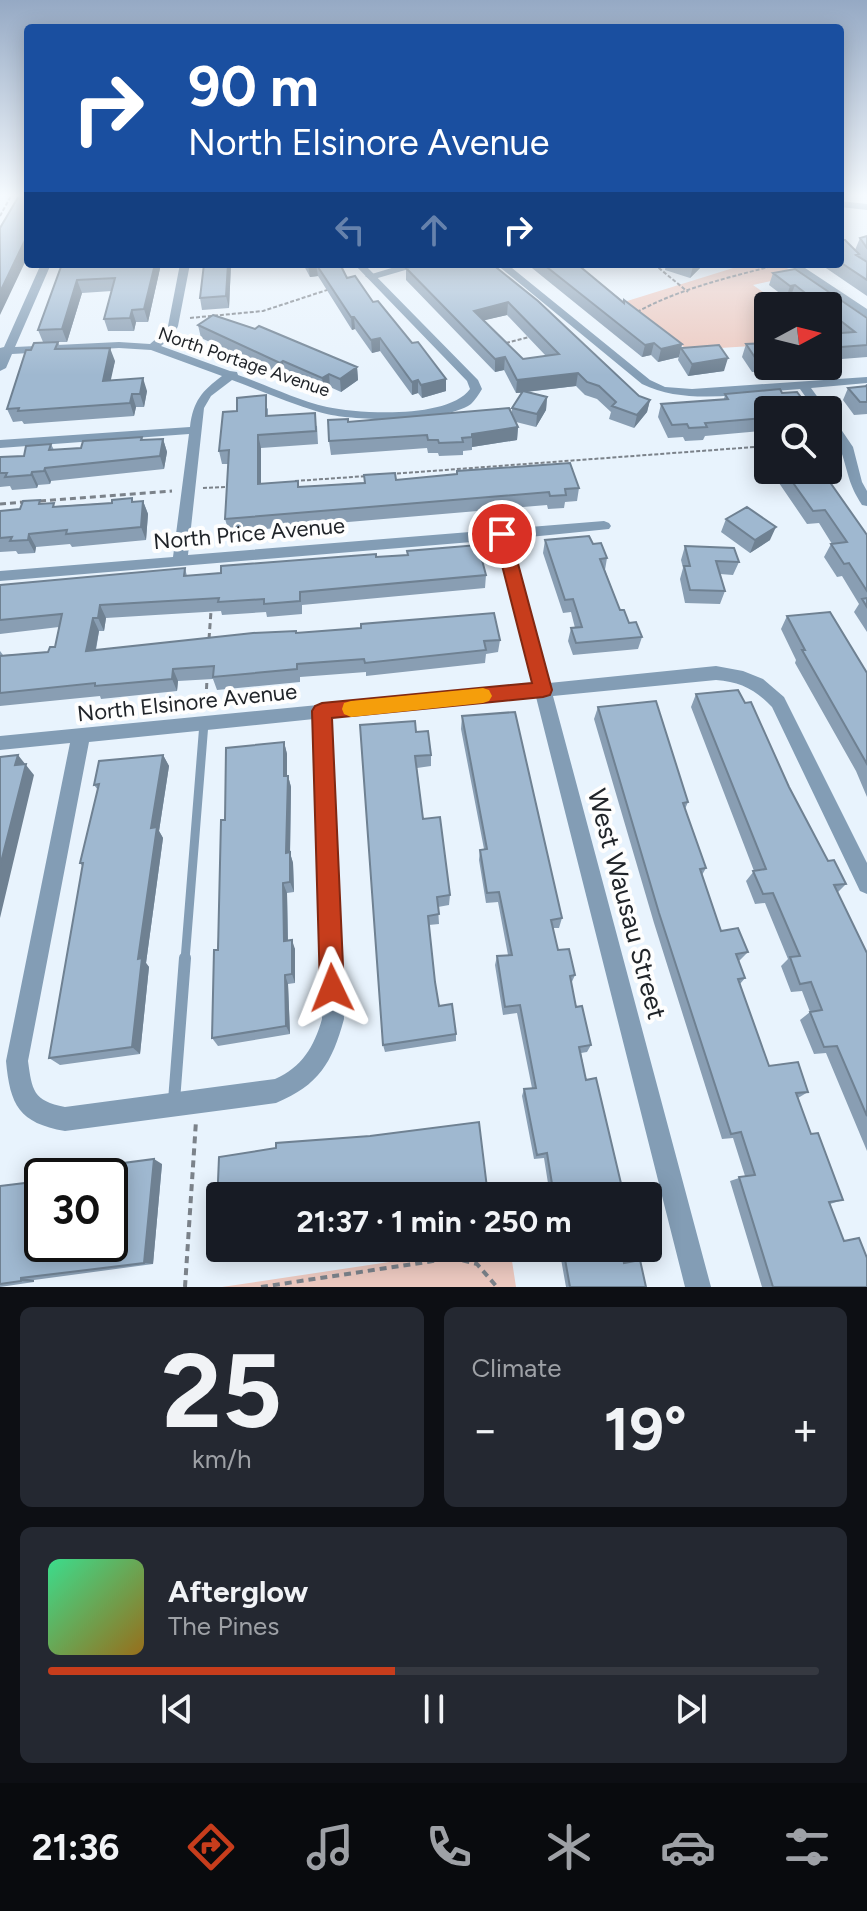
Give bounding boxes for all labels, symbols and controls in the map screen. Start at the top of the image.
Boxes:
text: 90 m [188,53,319,120]
icon: right [56,56,160,160]
text: North Elsinore Avenue [188,121,549,164]
icon: left [328,208,372,252]
icon: ahead [412,208,456,252]
icon: right [496,208,540,252]
north arrow [754,292,842,380]
map controls [754,292,842,484]
street label: North Portage Avenue [155,322,333,402]
button: search [754,396,842,484]
pin [468,500,536,568]
street label: North Price Avenue [152,512,346,555]
icon: arrive [480,512,524,556]
street label: North Elsinore Avenue [76,678,298,727]
street label: West Wausau Street [581,785,673,1023]
position arrow [290,946,374,1030]
speed limit sign: 30 [24,1158,128,1262]
text: 21:37 · 1 min · 250 m [297,1203,571,1240]
text: 25 [161,1328,282,1453]
text: Climate [472,1352,561,1384]
text: 19° [604,1393,687,1465]
text: − [472,1403,499,1456]
text: + [792,1403,819,1456]
text: km/h [192,1443,251,1475]
text: Afterglow [168,1573,308,1610]
text: The Pines [168,1610,279,1642]
icon: previous [155,1687,199,1731]
icon: pause [412,1687,456,1731]
icon: next [669,1687,713,1731]
icon: directions [183,1819,239,1875]
icon: music [302,1819,358,1875]
icon: phone [421,1819,477,1875]
icon: climate [541,1819,597,1875]
icon: car [660,1819,716,1875]
icon: filters [779,1819,835,1875]
text: 21:36 [32,1826,119,1869]

